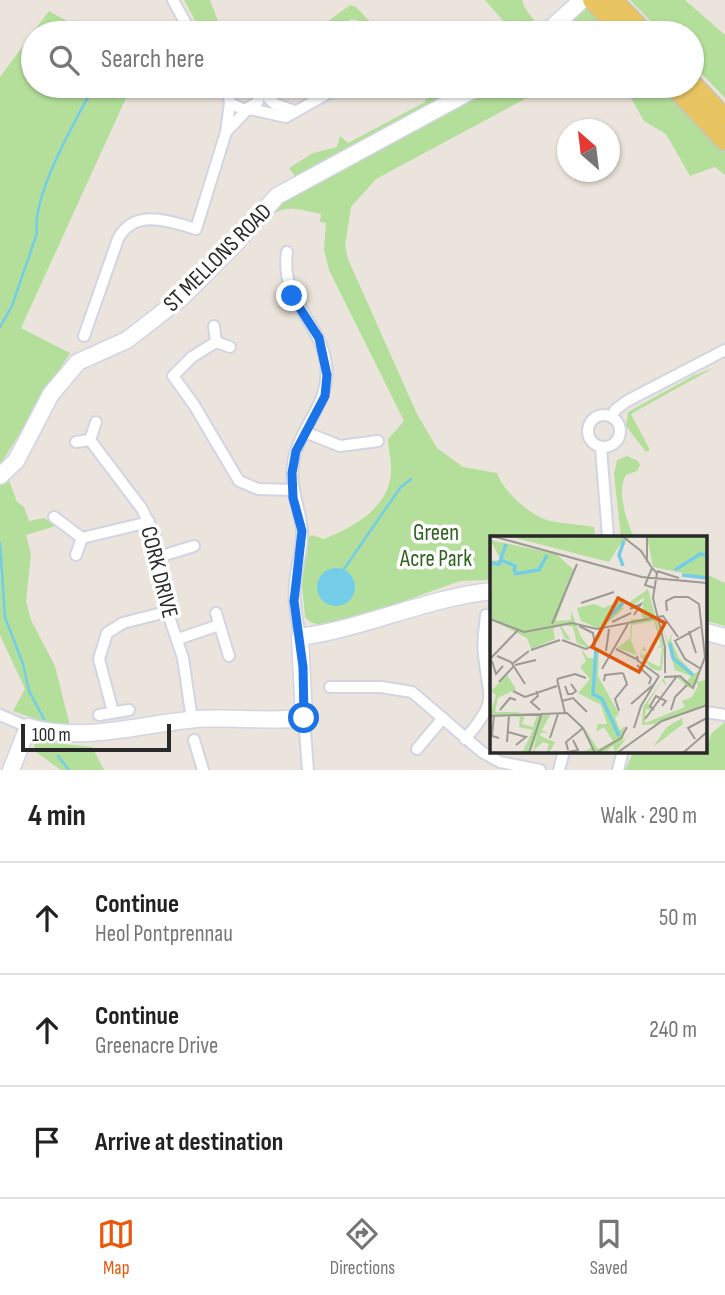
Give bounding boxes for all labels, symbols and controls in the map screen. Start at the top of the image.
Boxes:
search box [21,21,704,98]
icon: search [45,41,83,79]
text: Search here [101,44,204,75]
north arrow [557,119,620,182]
street label: ST MELLONS ROAD [158,198,278,318]
route end [276,280,307,311]
park label: Green Acre Park [399,519,472,573]
street label: CORK DRIVE [134,523,184,621]
inset map [490,536,708,752]
route start [288,702,319,733]
scale bar [21,721,172,753]
text: 100 m [32,724,71,747]
text: 4 min [28,798,86,834]
text: Walk · 290 m [600,802,697,830]
text: Continue [95,889,179,920]
icon: ahead [28,899,66,937]
text: 50 m [659,904,697,932]
text: Heol Pontprennau [95,920,233,948]
text: Continue [95,1001,179,1032]
icon: ahead [28,1011,66,1049]
text: 240 m [649,1016,697,1044]
text: Greenacre Drive [95,1032,218,1060]
icon: arrive [28,1123,66,1161]
text: Arrive at destination [95,1127,283,1158]
tab: Map [97,1215,135,1280]
tab: Directions [330,1215,395,1280]
tab: Saved [590,1215,628,1280]

